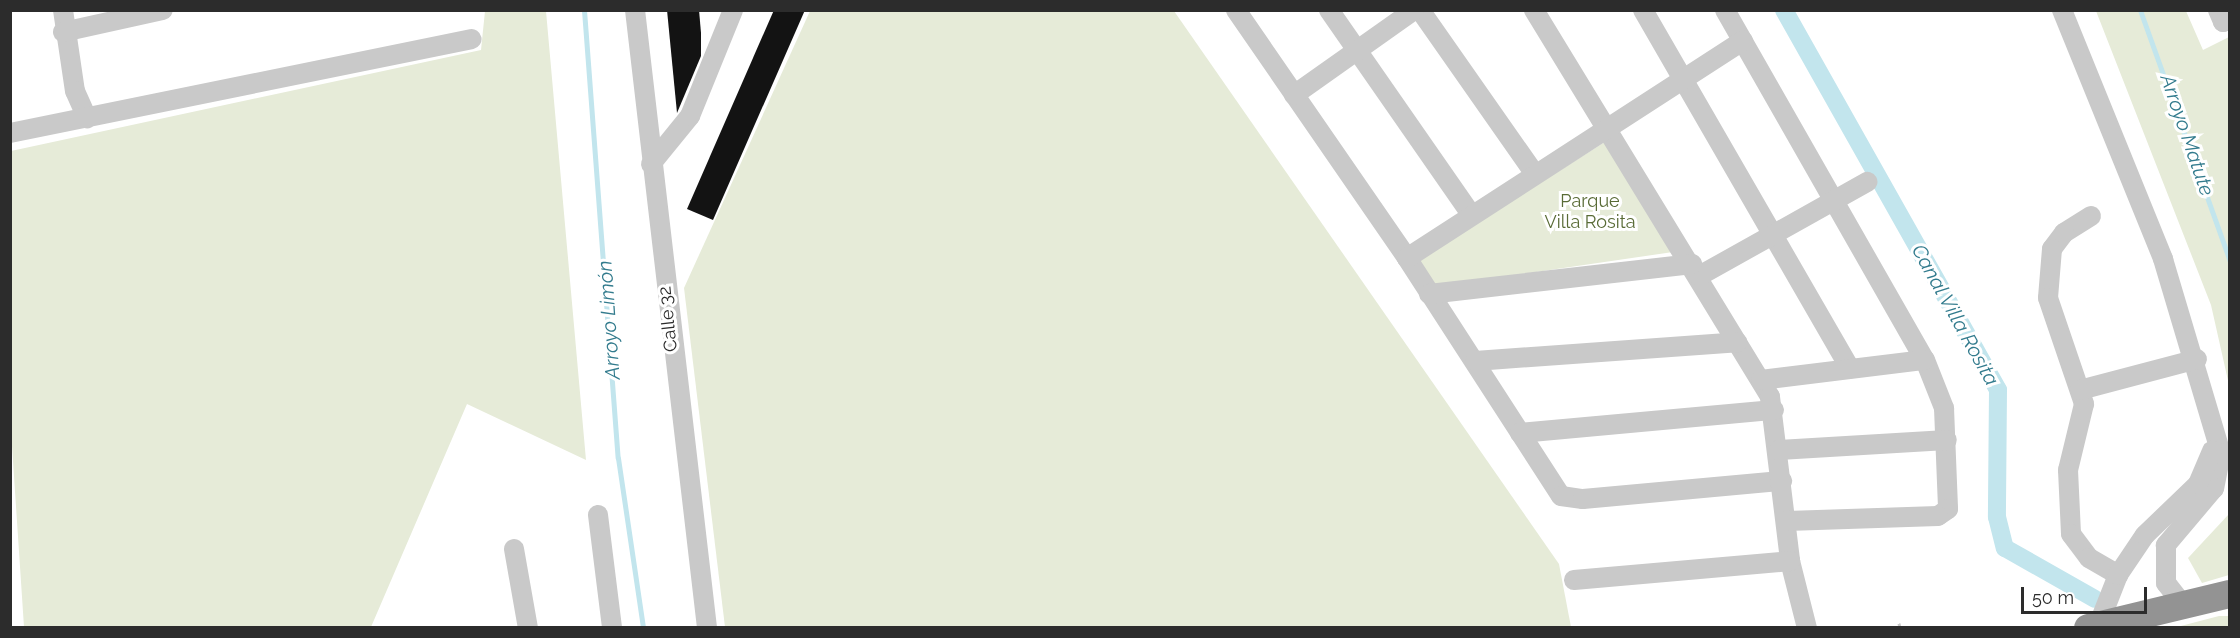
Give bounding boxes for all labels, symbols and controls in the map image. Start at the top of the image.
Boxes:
water label: Arroyo Matute [2155,71,2219,199]
park label: Parque Villa Rosita [1545,191,1635,234]
water label: Canal Villa Rosita [1906,240,2004,390]
water label: Arroyo Limón [593,260,625,380]
street label: Calle 32 [654,285,682,353]
scale bar [2024,575,2150,613]
text: 50 m [2032,587,2074,608]

